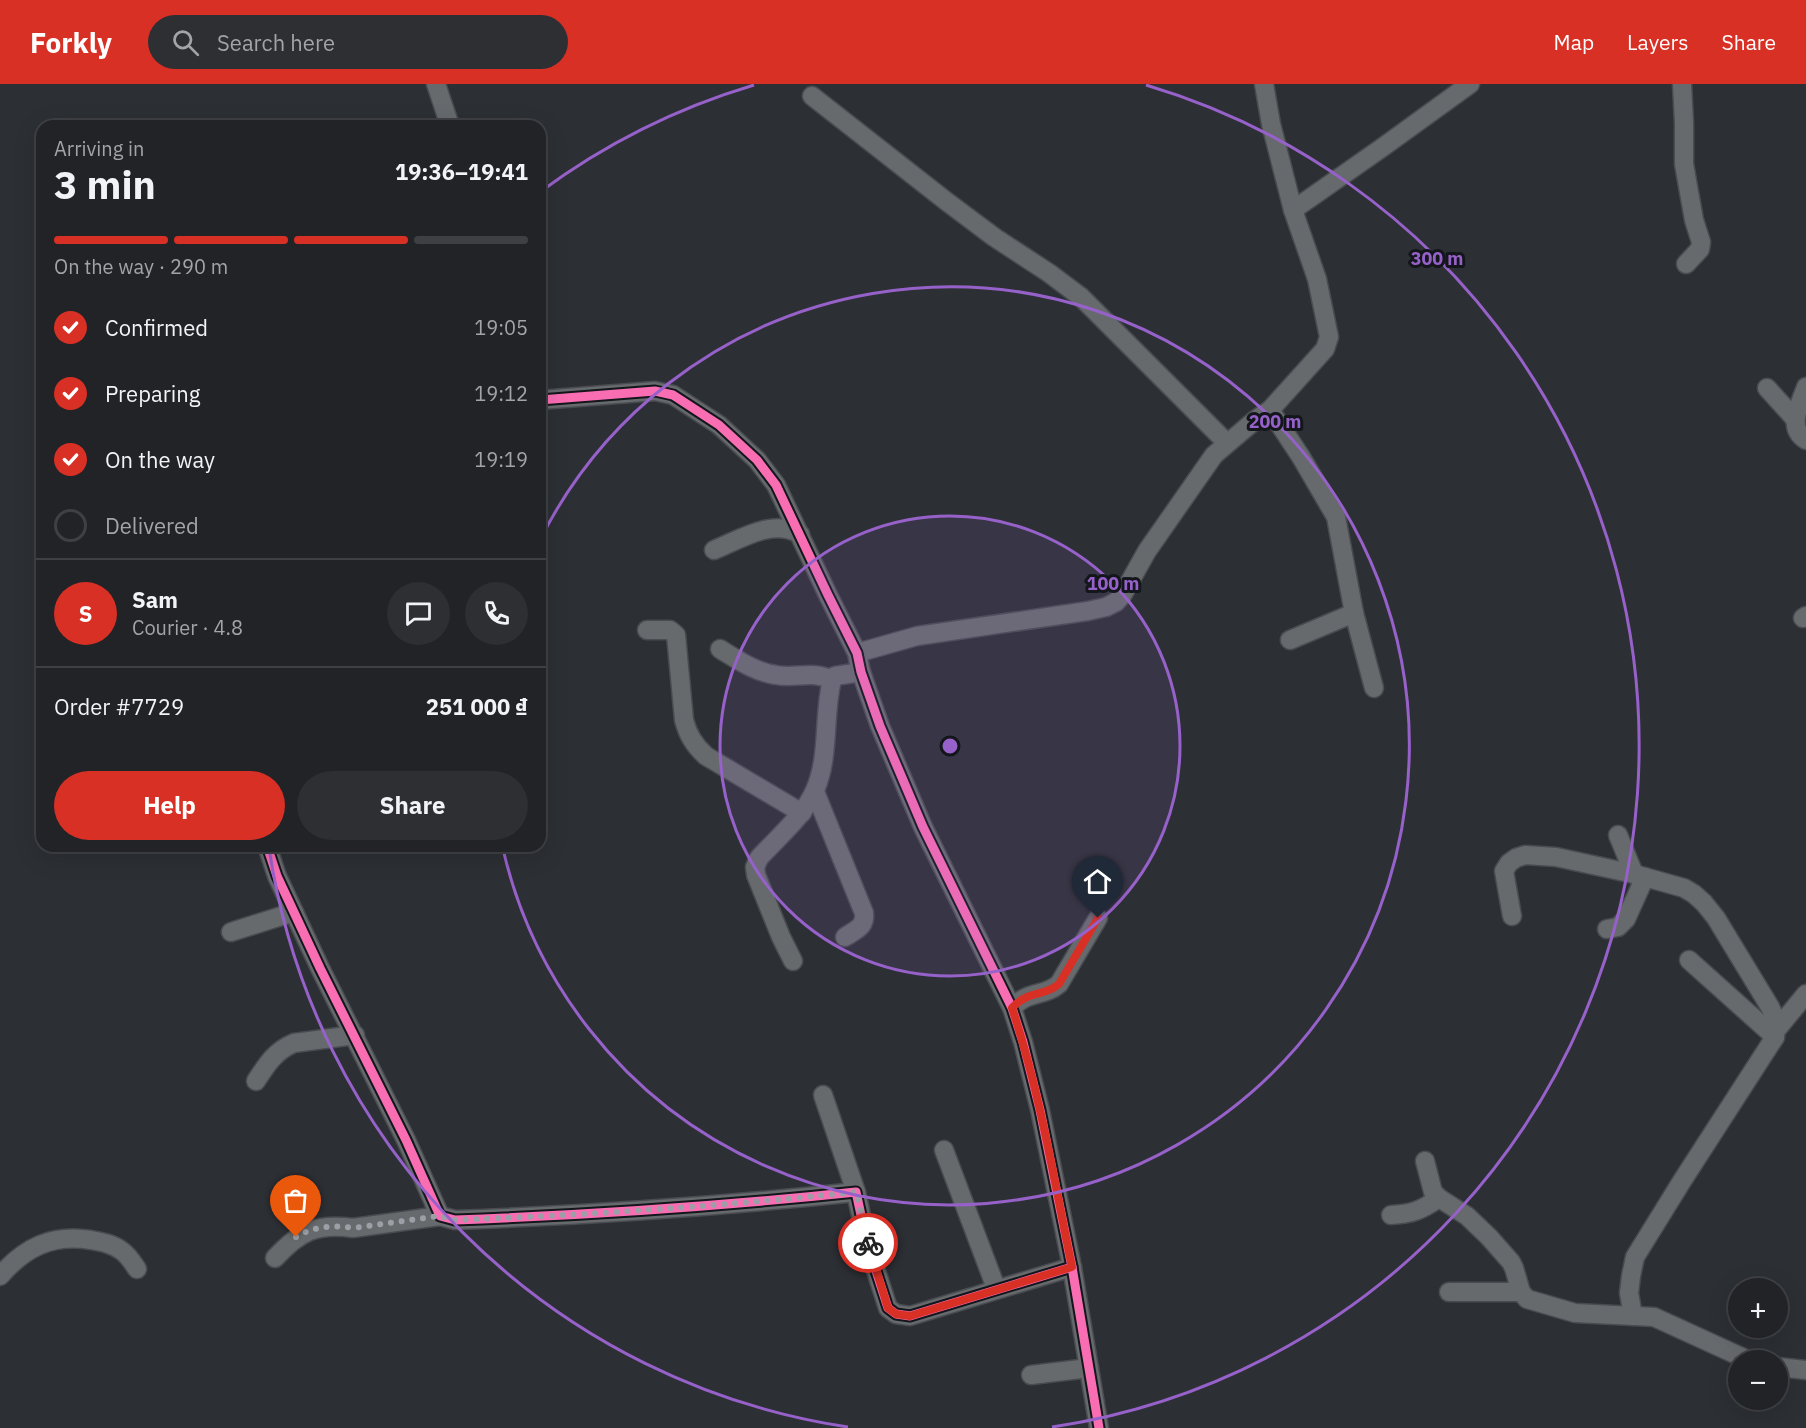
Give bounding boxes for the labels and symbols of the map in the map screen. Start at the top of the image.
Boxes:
text: 300 m [1411,247,1463,270]
text: 200 m [1249,410,1301,433]
text: 100 m [1087,572,1139,595]
centre of rings [940,736,960,756]
pin [1072,856,1123,918]
pin [270,1175,321,1237]
courier [838,1213,898,1273]

